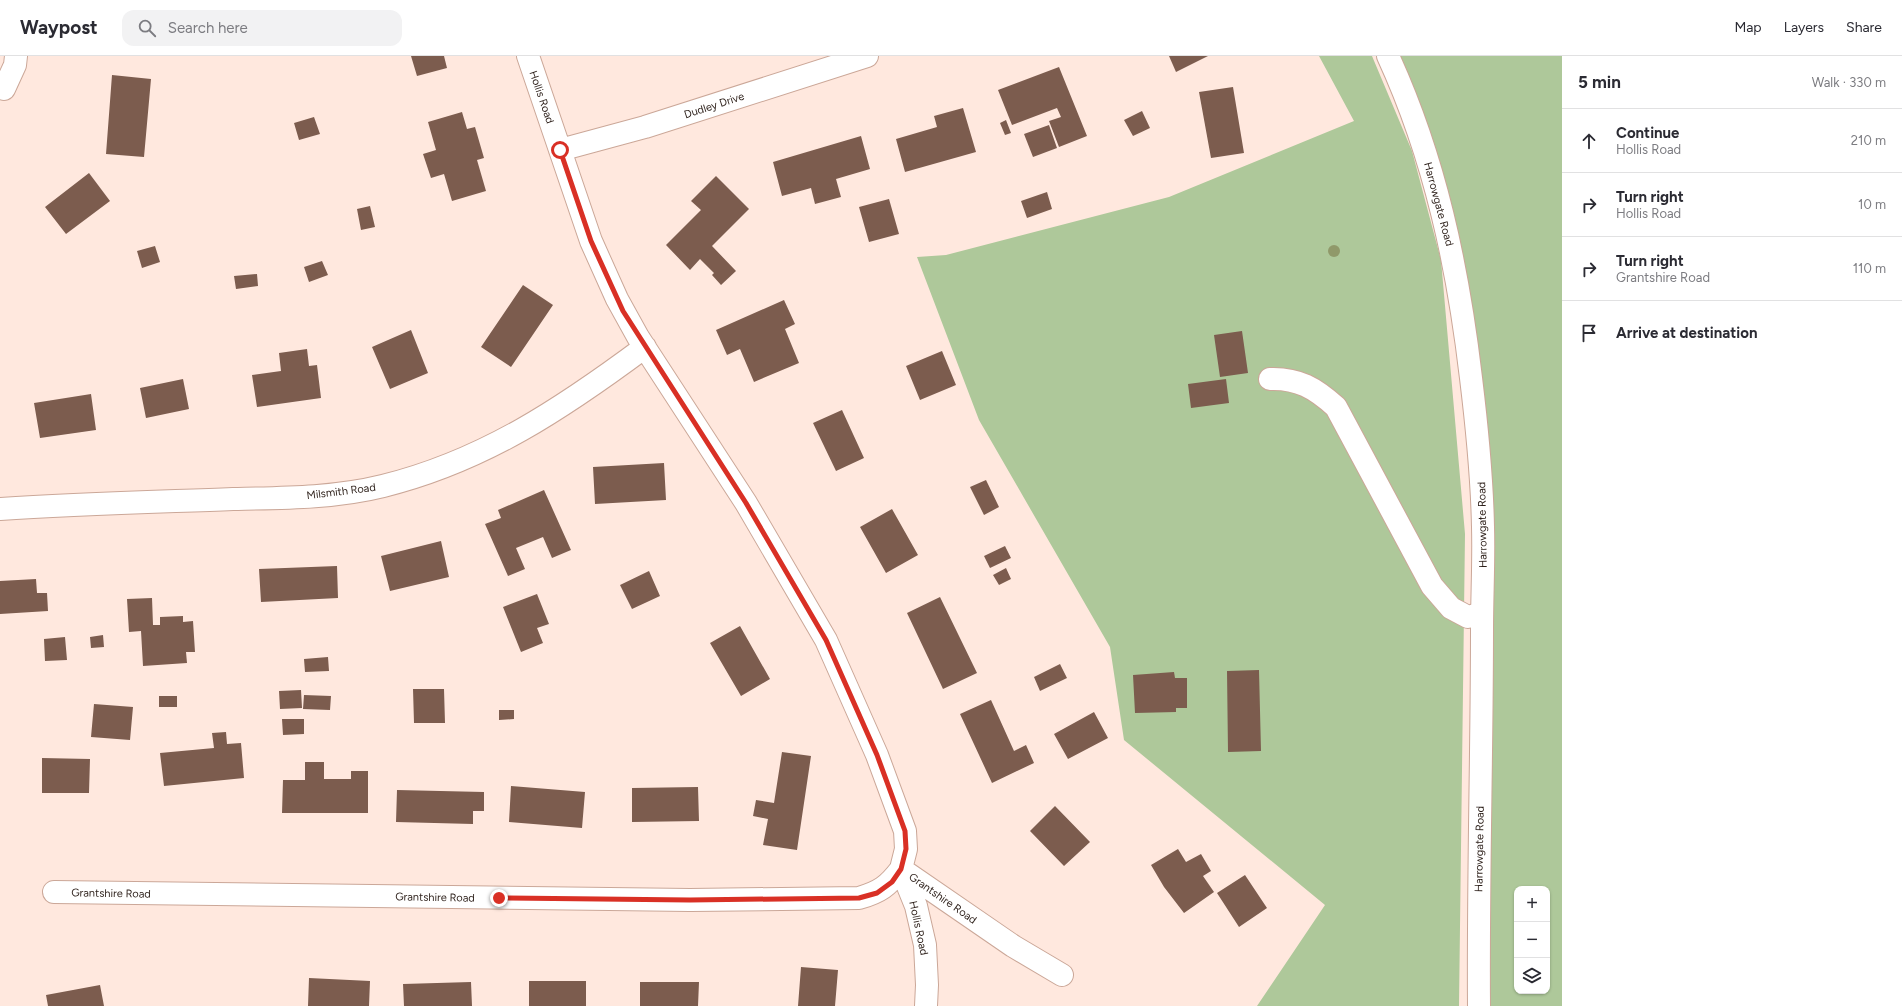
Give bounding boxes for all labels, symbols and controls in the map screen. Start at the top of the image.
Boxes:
search box [122,10,402,46]
text: Waypost [20,16,98,39]
icon: search [136,17,158,39]
text: Search here [168,19,248,37]
text: Map [1734,19,1762,36]
text: Layers [1784,19,1824,36]
text: Share [1846,19,1882,36]
street label: Hollis Road [526,69,557,125]
text: 5 min [1578,72,1621,92]
text: Walk · 330 m [1812,75,1886,90]
street label: Dudley Drive [682,90,746,121]
text: Continue [1616,124,1679,142]
icon: ahead [1578,130,1600,152]
text: 210 m [1851,133,1886,148]
route start [551,141,569,159]
text: Hollis Road [1616,142,1681,157]
street label: Harrowgate Road [1421,161,1456,247]
text: Turn right [1616,188,1684,206]
icon: right [1578,194,1600,216]
text: 10 m [1858,197,1886,212]
text: Hollis Road [1616,206,1681,221]
text: Turn right [1616,252,1684,270]
icon: right [1578,258,1600,280]
text: 110 m [1853,261,1886,276]
text: Grantshire Road [1616,270,1710,285]
icon: arrive [1578,322,1600,344]
text: Arrive at destination [1616,324,1757,342]
street label: Milsmith Road [306,481,376,502]
street label: Harrowgate Road [1475,482,1490,568]
street label: Harrowgate Road [1472,806,1487,892]
street label: Grantshire Road [906,870,979,927]
street label: Grantshire Road [71,886,151,901]
map controls [1514,886,1550,994]
button: + [1514,886,1550,922]
route end [490,889,508,907]
street label: Grantshire Road [395,890,475,905]
street label: Hollis Road [906,900,931,956]
button: − [1514,922,1550,958]
button: layers [1514,958,1550,994]

